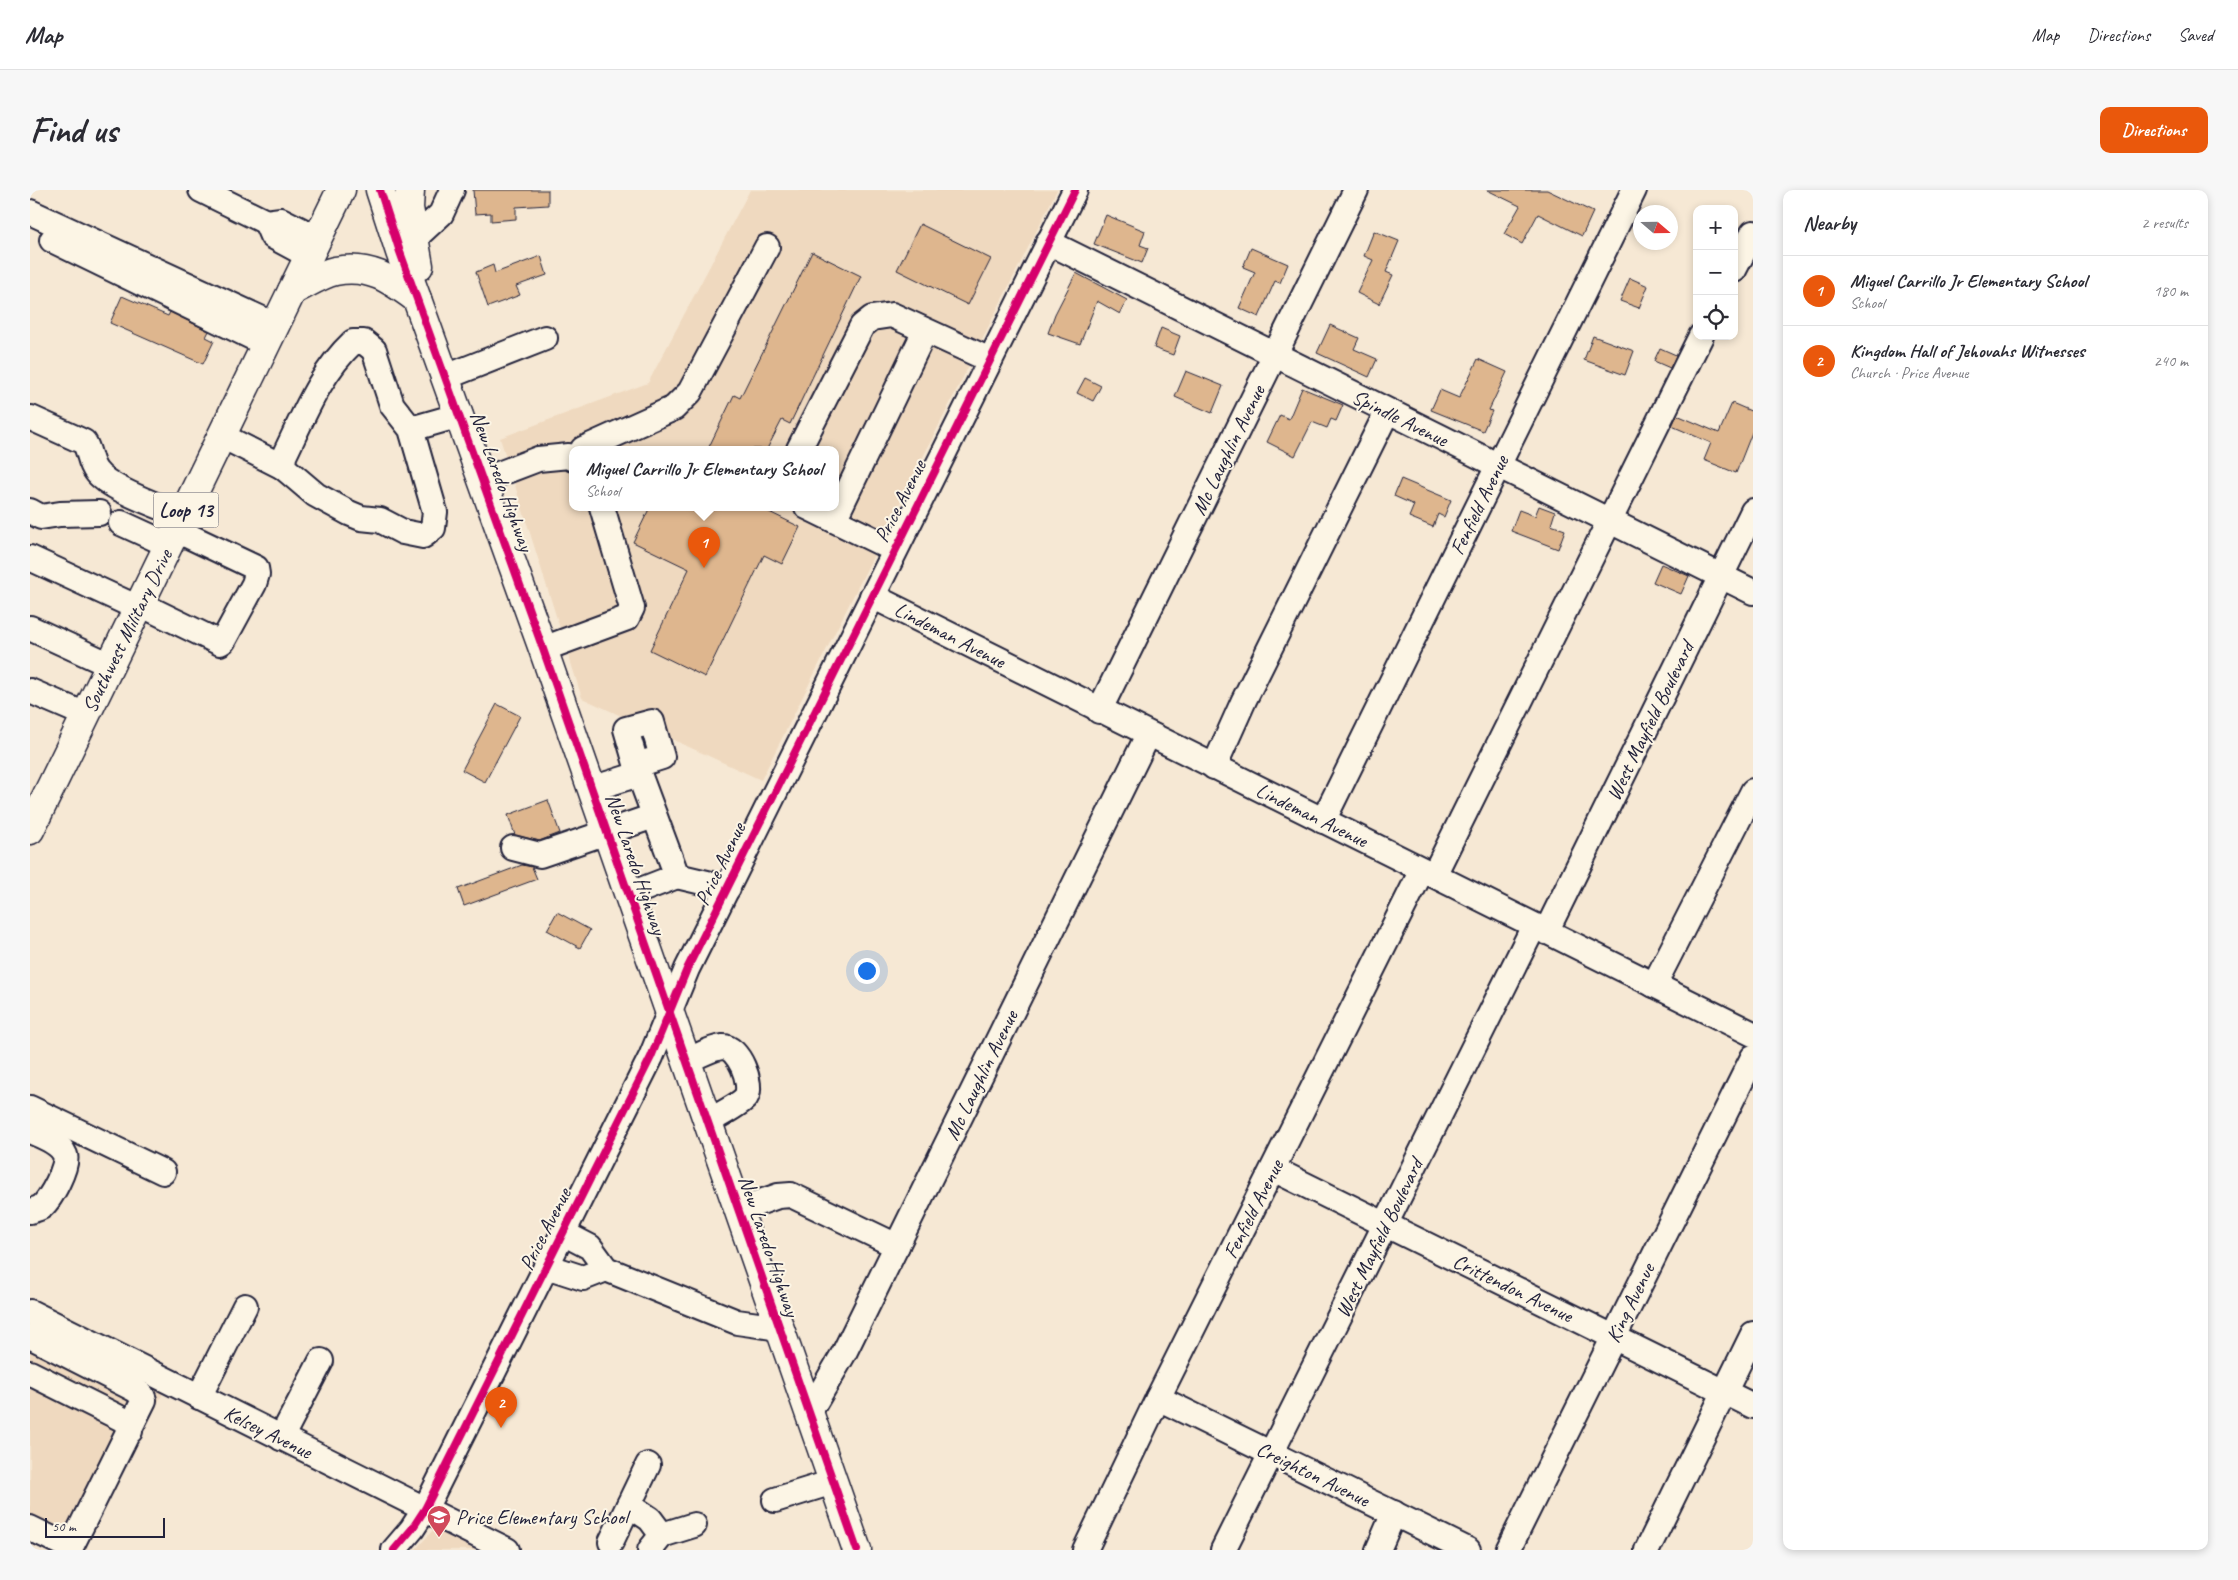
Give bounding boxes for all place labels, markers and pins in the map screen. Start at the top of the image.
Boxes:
pin: 1 [688,527,720,568]
pin: 2 [485,1387,517,1428]
school or university icon: Price Elementary School [426,1504,452,1538]
place label: Price Elementary School [456,1504,631,1530]

